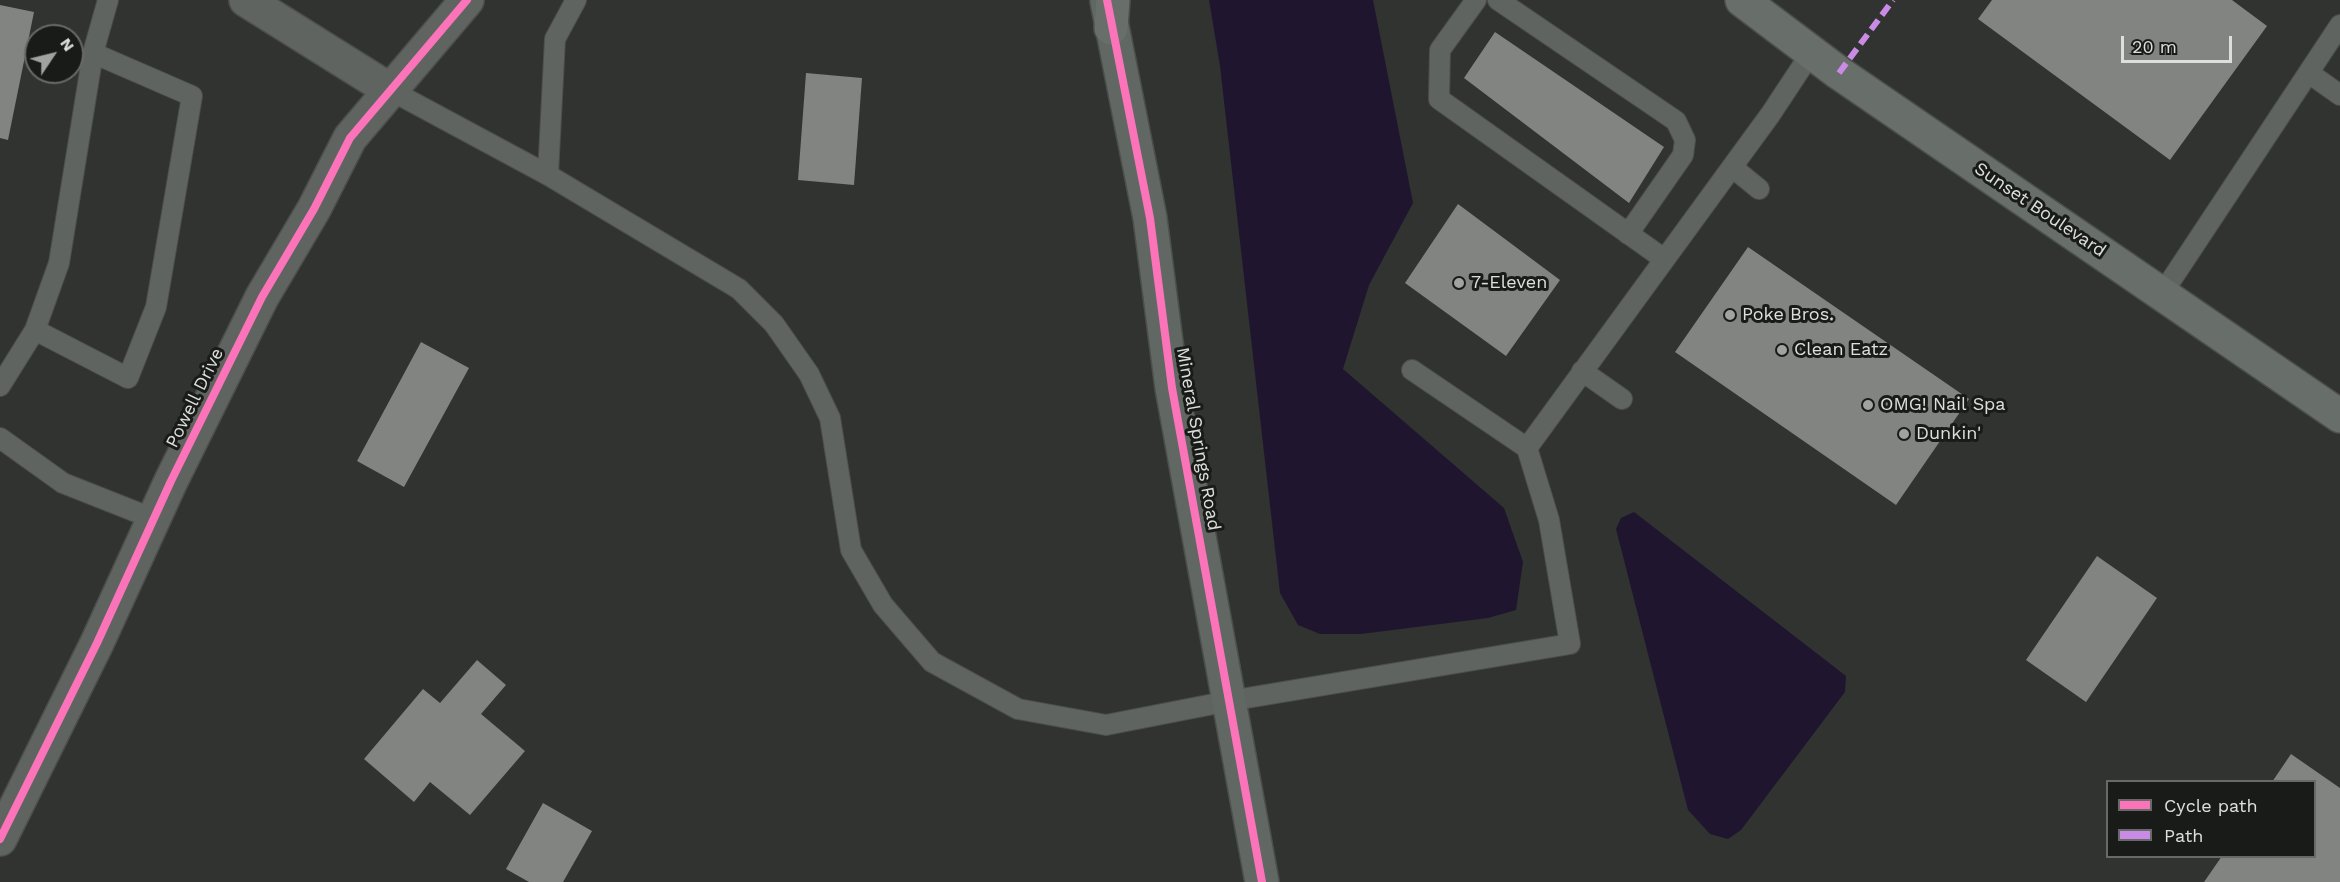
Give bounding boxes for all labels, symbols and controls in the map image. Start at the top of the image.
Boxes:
north arrow [24,24,84,84]
scale bar [2124,24,2235,62]
text: N [56,34,79,55]
text: 20 m [2132,36,2177,57]
street label: Sunset Boulevard [1970,158,2110,262]
place label: 7-Eleven [1471,272,1547,294]
marker: 7-Eleven [1452,276,1466,290]
place label: Poke Bros. [1742,304,1834,326]
marker: Poke Bros. [1723,308,1737,322]
place label: Clean Eatz [1794,339,1888,361]
marker: Clean Eatz [1775,343,1789,357]
street label: Powell Drive [162,345,228,451]
street label: Mineral Springs Road [1171,346,1225,532]
place label: OMG! Nail Spa [1880,394,2006,416]
marker: OMG! Nail Spa [1861,398,1875,412]
place label: Dunkin' [1916,423,1981,445]
marker: Dunkin' [1897,427,1911,441]
legend [2106,780,2316,858]
text: Cycle path [2164,795,2258,816]
text: Path [2164,825,2204,846]

